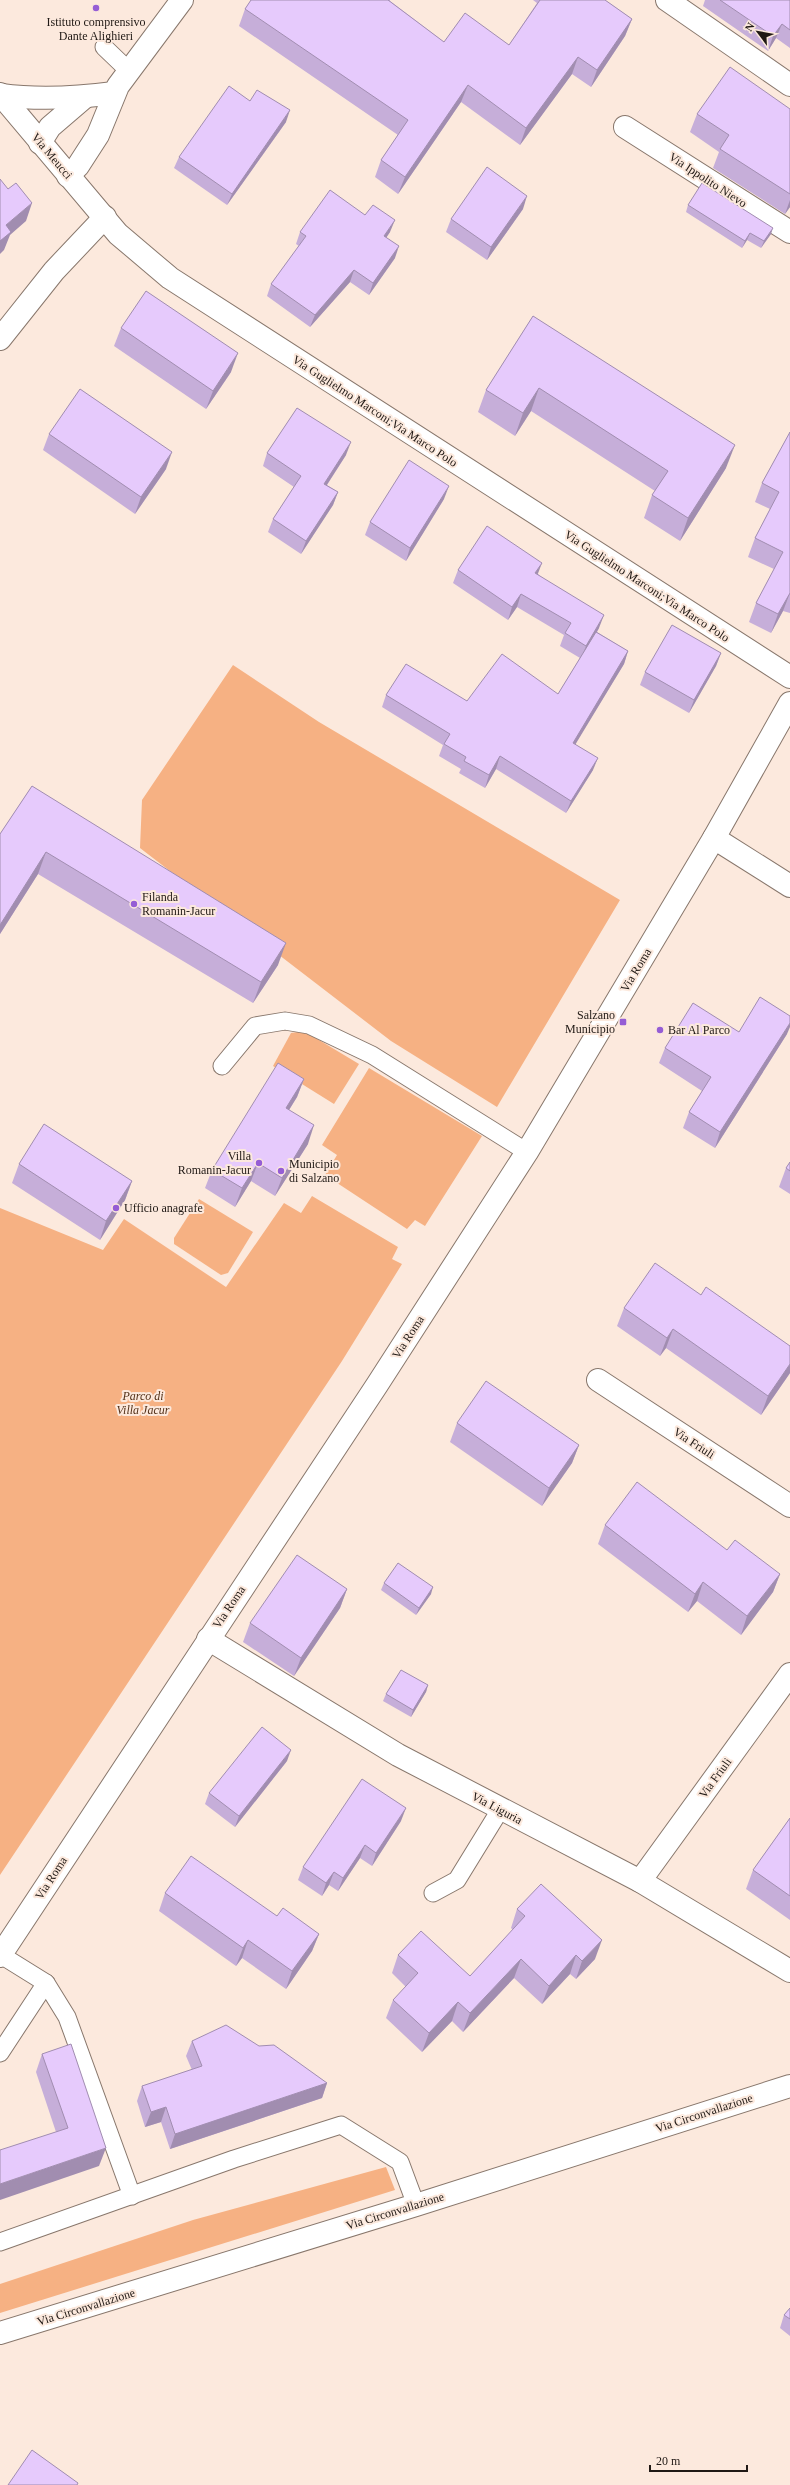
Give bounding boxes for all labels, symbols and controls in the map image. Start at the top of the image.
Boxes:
marker: Istituto comprensivo Dante Alighieri [91,3,101,13]
north arrow [738,12,778,52]
place label: Istituto comprensivo Dante Alighieri [47,15,146,43]
text: N [742,20,757,33]
street label: Via Meucci [29,130,76,182]
street label: Via Ippolito Nievo [666,150,750,210]
street label: Via Guglielmo Marconi;Via Marco Polo [290,352,460,470]
street label: Via Guglielmo Marconi;Via Marco Polo [562,527,732,645]
place label: Filanda Romanin-Jacur [142,890,215,918]
marker: Filanda Romanin-Jacur [129,899,139,909]
street label: Via Roma [618,945,655,994]
place label: Salzano Municipio [565,1008,615,1036]
marker: Salzano Municipio [618,1017,628,1027]
place label: Bar Al Parco [668,1023,730,1037]
marker: Bar Al Parco [655,1025,665,1035]
place label: Villa Romanin-Jacur [178,1149,252,1177]
place label: Municipio di Salzano [289,1157,339,1185]
marker: Villa Romanin-Jacur [254,1158,264,1168]
marker: Municipio di Salzano [276,1166,286,1176]
place label: Ufficio anagrafe [124,1201,203,1215]
marker: Ufficio anagrafe [111,1203,121,1213]
street label: Via Roma [389,1312,427,1361]
park label: Parco di Villa Jacur [117,1389,170,1417]
street label: Via Friuli [671,1425,718,1462]
street label: Via Roma [210,1583,249,1631]
street label: Via Friuli [696,1755,735,1801]
street label: Via Liguria [469,1789,525,1827]
street label: Via Roma [32,1853,70,1902]
street label: Via Circonvallazione [654,2091,754,2135]
street label: Via Circonvallazione [344,2189,446,2233]
street label: Via Circonvallazione [35,2285,137,2329]
scale bar [650,2447,747,2473]
text: 20 m [656,2454,681,2468]

